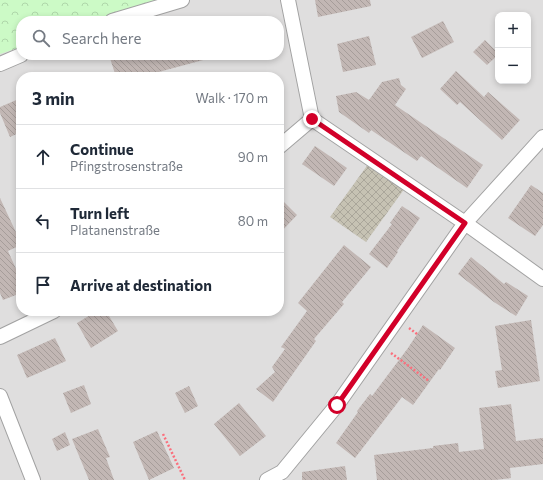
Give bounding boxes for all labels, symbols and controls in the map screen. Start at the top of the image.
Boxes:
map controls [495,12,531,84]
button: + [495,12,531,48]
search box [16,16,284,60]
icon: search [30,27,52,49]
text: Search here [62,29,141,47]
button: − [495,48,531,84]
text: 3 min [32,88,75,109]
text: Walk · 170 m [196,90,268,106]
route end [303,110,321,128]
text: Continue [70,140,134,158]
icon: ahead [32,146,54,168]
text: 90 m [238,149,268,165]
text: Pfingstrosenstraße [70,158,183,174]
text: Turn left [70,204,129,222]
icon: left [32,210,54,232]
text: 80 m [238,213,268,229]
text: Platanenstraße [70,222,160,238]
icon: arrive [32,274,54,296]
text: Arrive at destination [70,276,212,294]
route start [328,396,346,414]

